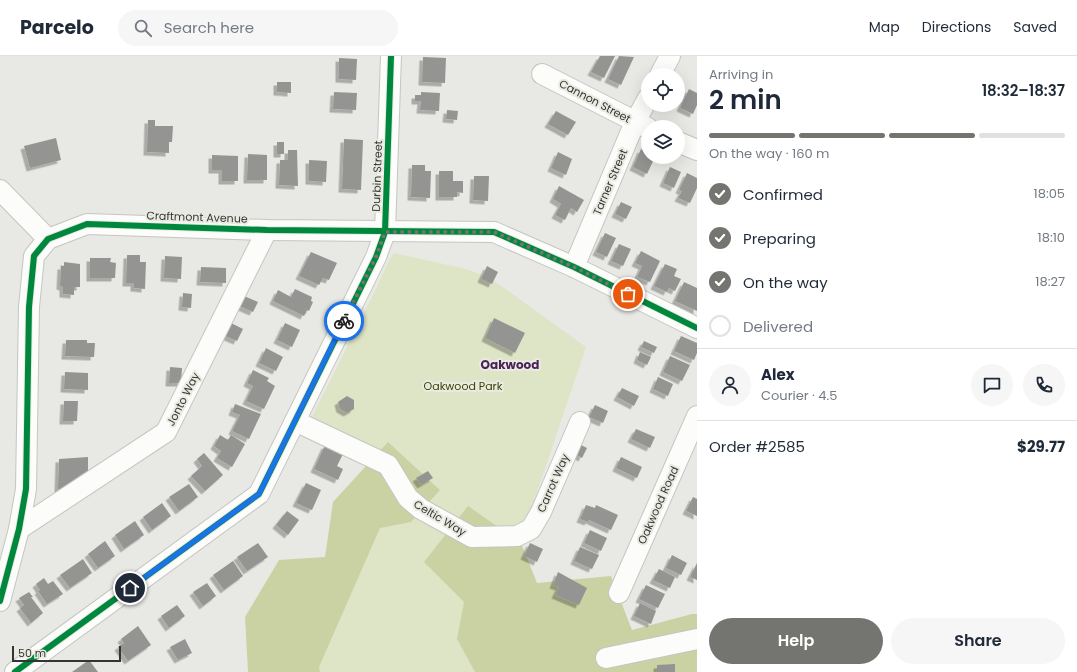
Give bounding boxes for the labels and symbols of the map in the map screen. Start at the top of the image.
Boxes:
street label: Cannon Street [556,75,634,127]
street label: Durbin Street [368,140,386,212]
street label: Tarner Street [589,146,631,218]
street label: Craftmont Avenue [146,207,248,227]
pin [611,277,645,311]
courier [324,301,364,341]
district label: Oakwood [481,356,539,373]
street label: Jonto Way [163,369,204,429]
park label: Oakwood Park [424,378,503,394]
street label: Carrot Way [533,450,573,515]
street label: Oakwood Road [634,463,682,547]
street label: Celtic Way [411,496,470,540]
pin [113,571,147,605]
scale bar [12,644,121,663]

